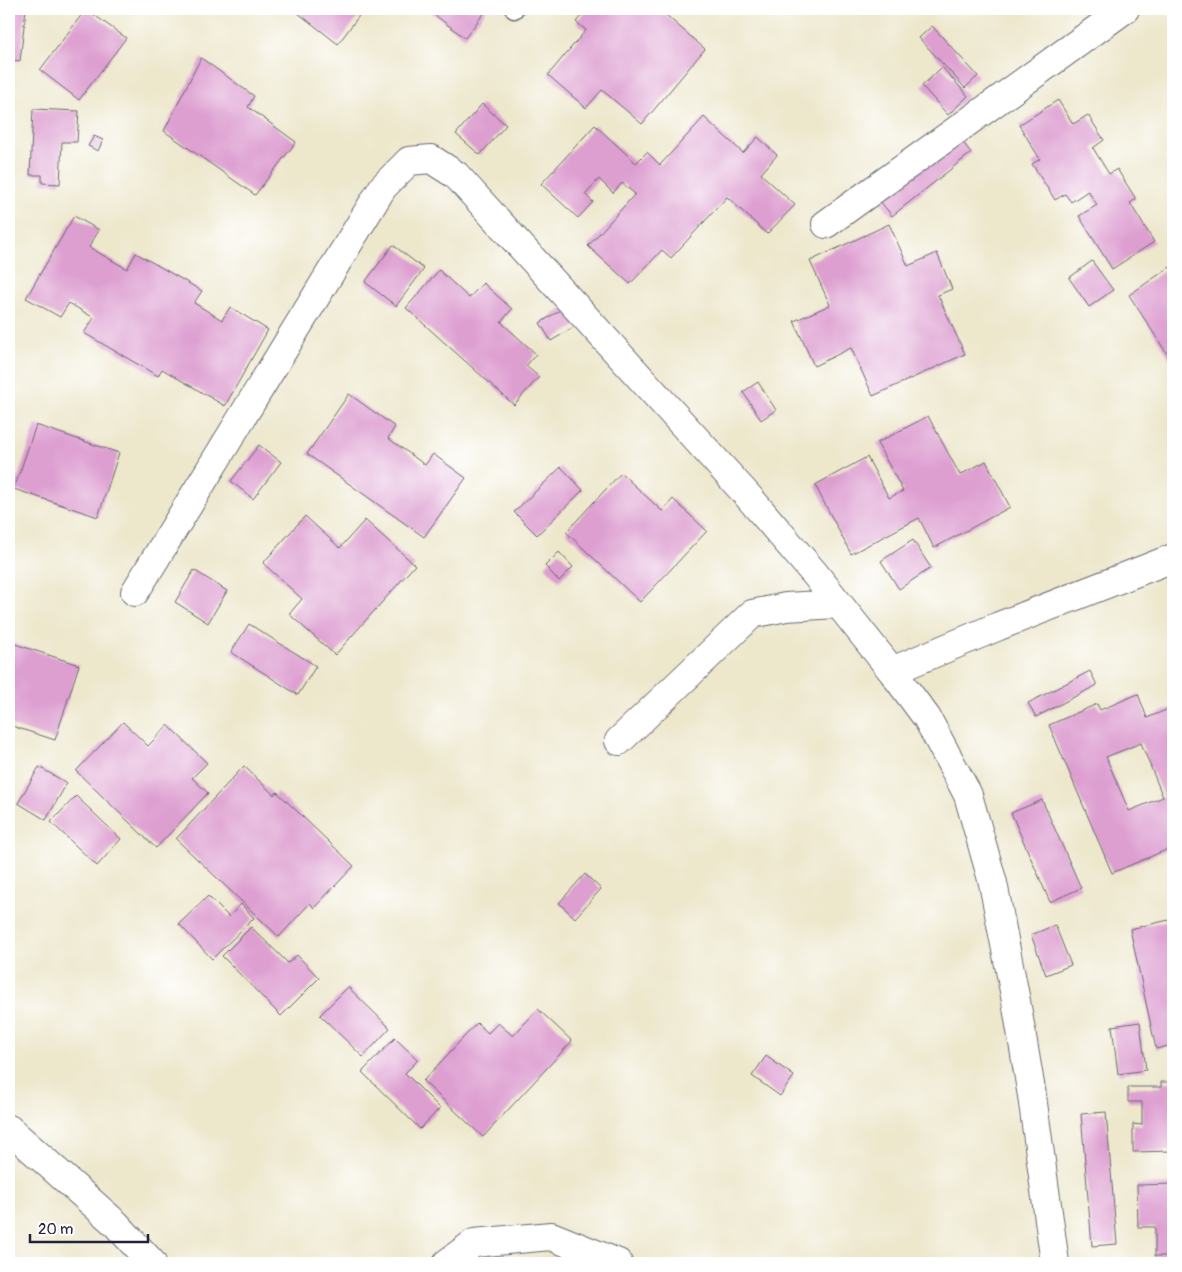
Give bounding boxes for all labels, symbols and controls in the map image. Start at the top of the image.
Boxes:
scale bar [30,1212,148,1244]
text: 20 m [38,1220,73,1239]

